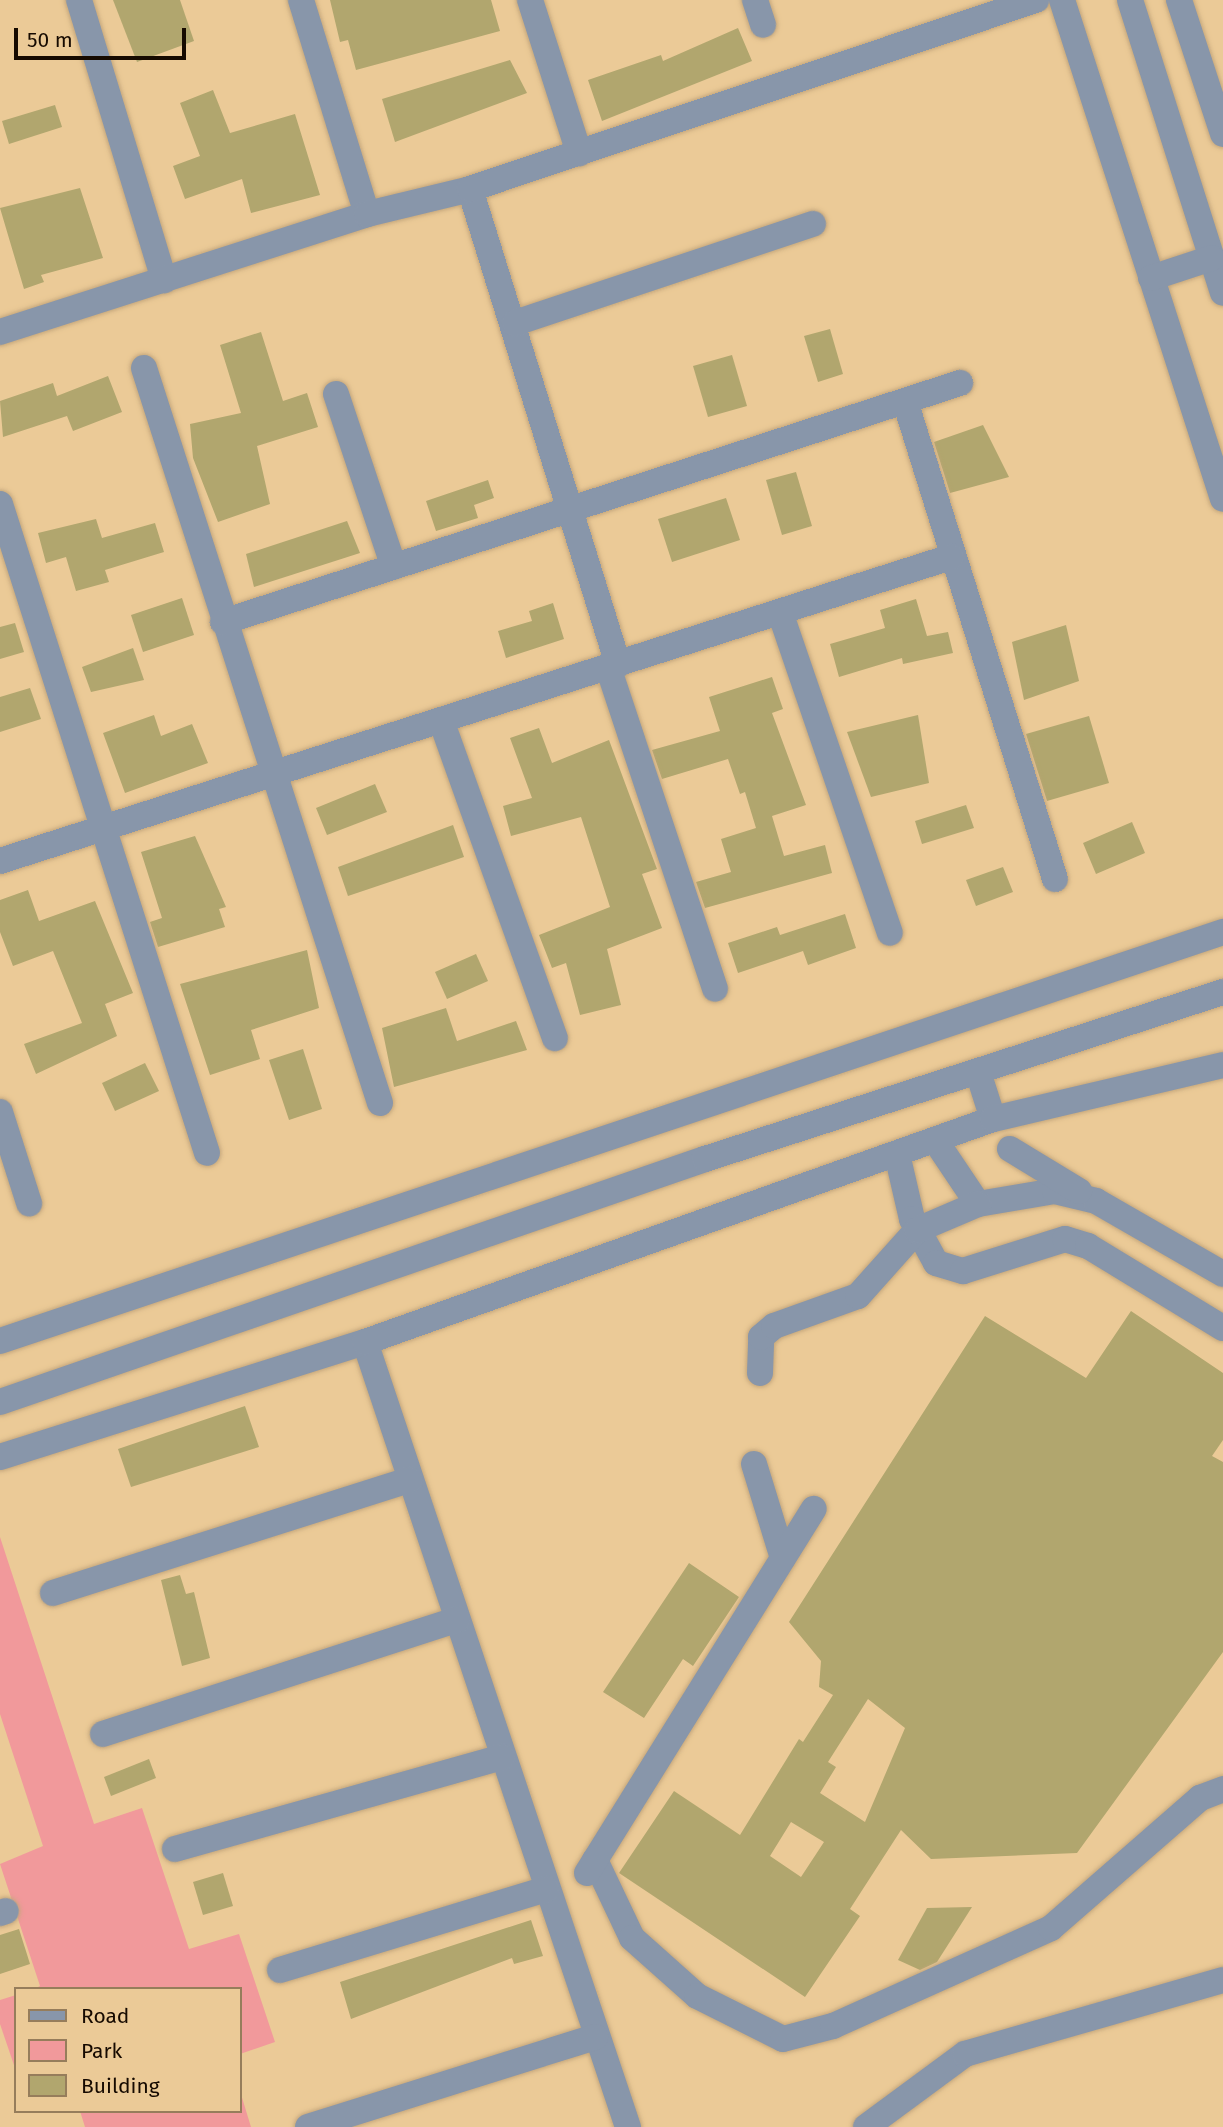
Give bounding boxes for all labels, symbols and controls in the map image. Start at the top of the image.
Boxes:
scale bar [18,14,189,58]
text: 50 m [27,27,73,53]
legend [14,1987,242,2113]
text: Road [81,2003,129,2029]
text: Park [81,2038,122,2064]
text: Building [81,2073,160,2099]

